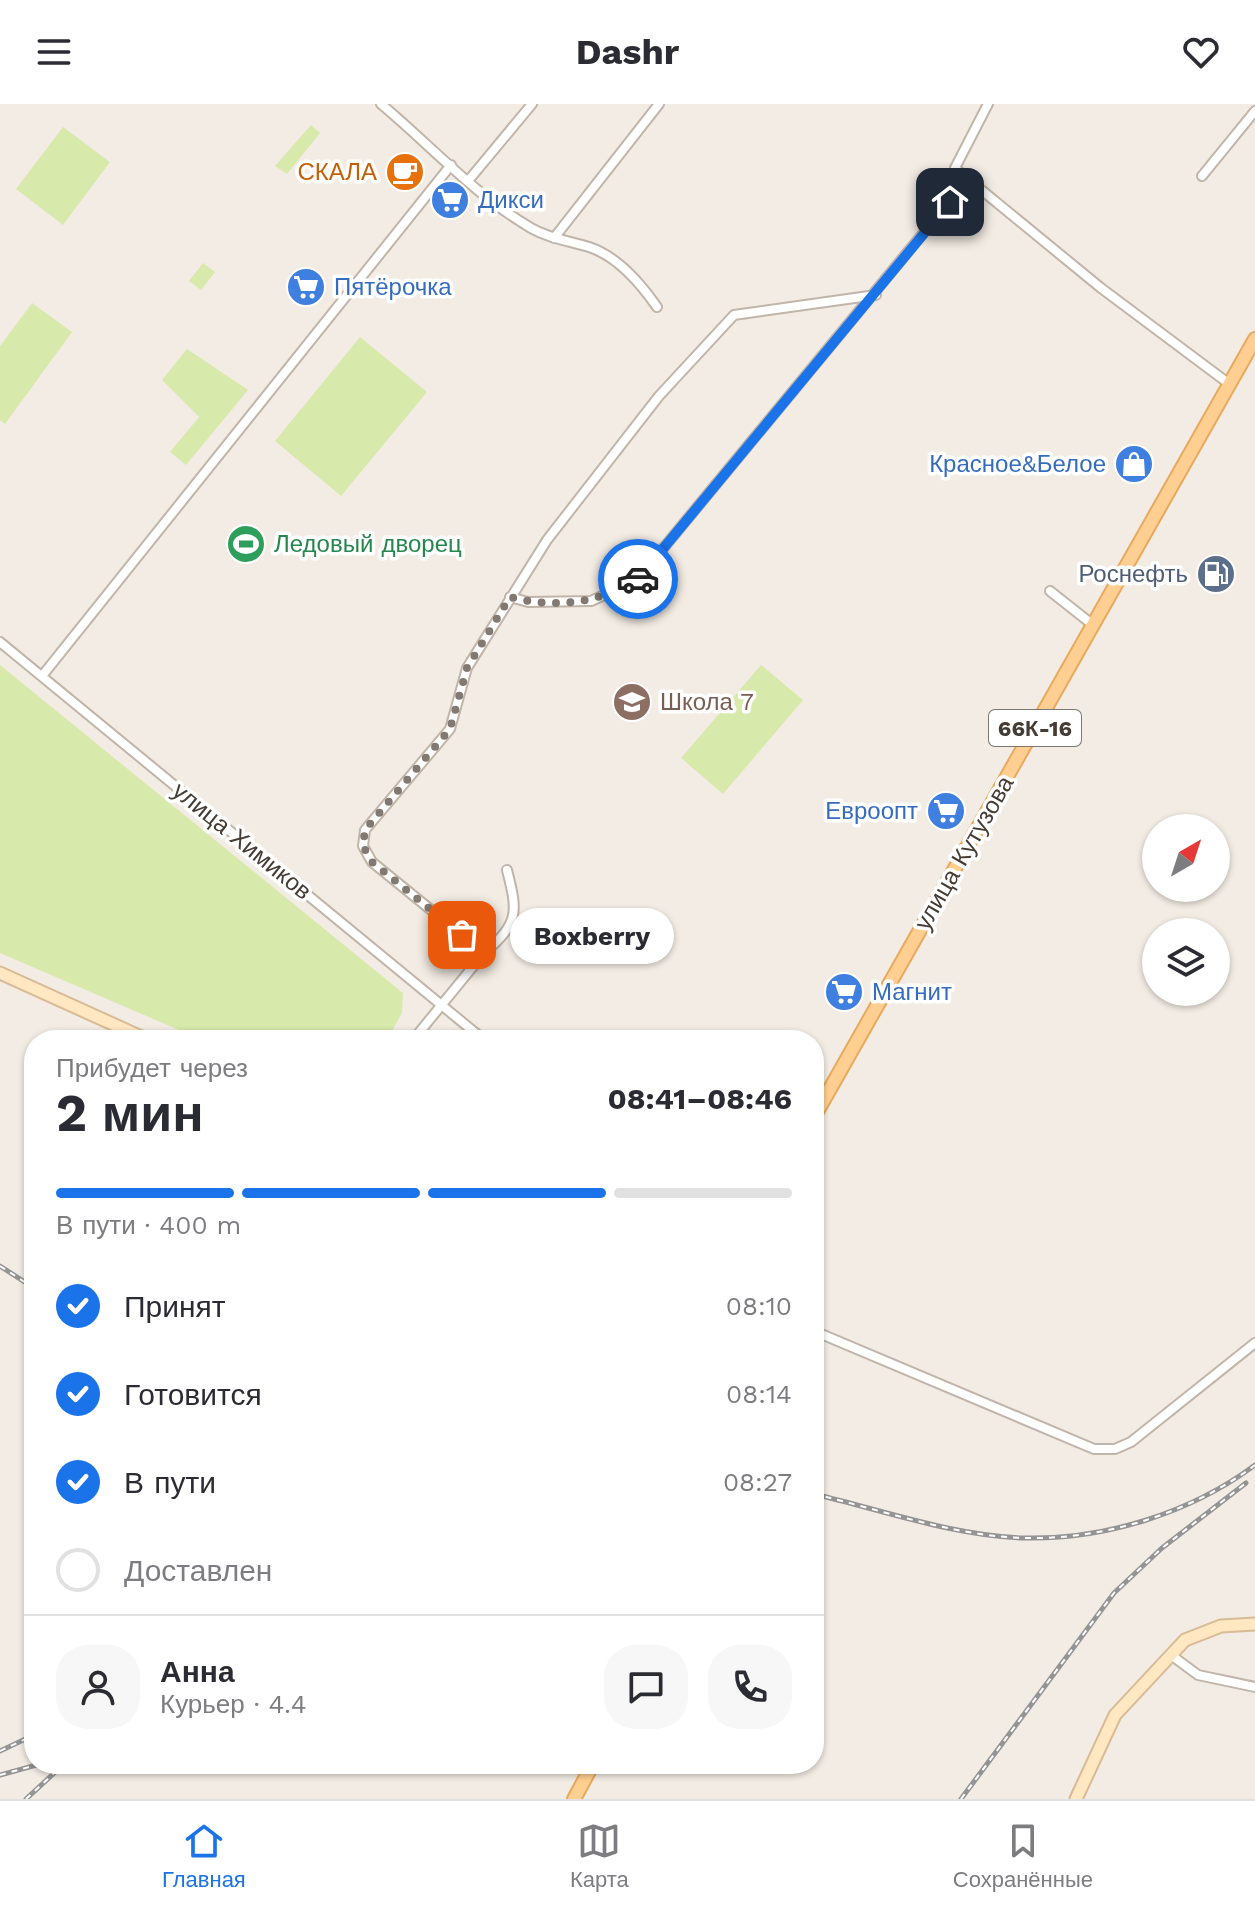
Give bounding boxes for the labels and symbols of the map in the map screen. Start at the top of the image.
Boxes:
cafe icon: СКАЛА [384,151,426,193]
place label: СКАЛА [297,158,377,186]
pin [916,168,984,236]
supermarket icon: Дикси [429,179,471,221]
place label: Дикси [478,186,544,214]
supermarket icon: Пятёрочка [285,266,327,308]
place label: Пятёрочка [334,273,452,301]
shop icon: Красное&Белое [1113,443,1155,485]
place label: Красное&Белое [929,450,1106,478]
sports icon: Ледовый дворец [225,523,267,565]
place label: Ледовый дворец [274,530,462,558]
courier [598,539,678,619]
fuel station icon: Роснефть [1195,553,1237,595]
place label: Роснефть [1078,560,1188,588]
school or university icon: Школа 7 [611,681,653,723]
place label: Школа 7 [660,688,754,716]
road number: 66К-16 [989,710,1081,746]
street label: улица Кутузова [909,770,1020,935]
street label: улица Химиков [167,777,317,905]
supermarket icon: Евроопт [925,790,967,832]
place label: Евроопт [825,797,918,825]
north arrow [1142,814,1230,902]
pin [428,901,496,969]
callout: Boxberry [510,907,674,963]
supermarket icon: Магнит [823,971,865,1013]
place label: Магнит [872,978,952,1006]

